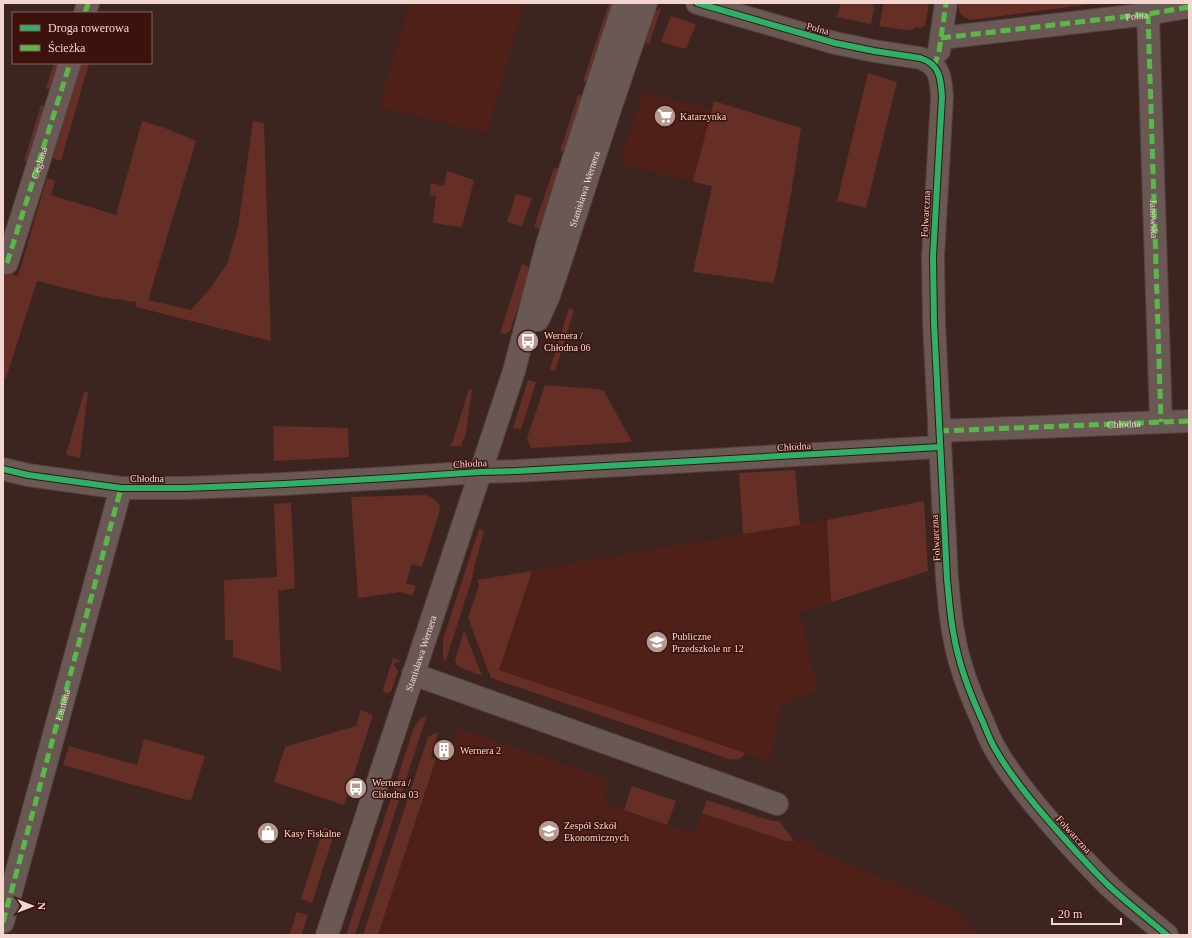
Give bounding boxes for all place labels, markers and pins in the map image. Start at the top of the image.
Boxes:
supermarket icon: Katarzynka [652,103,678,129]
place label: Katarzynka [680,111,727,122]
bus stop icon: Wernera / Chłodna 06 [515,328,541,354]
place label: Wernera / Chłodna 06 [544,330,590,353]
school or university icon: Publiczne Przedszkole nr 12 [644,629,670,655]
place label: Publiczne Przedszkole nr 12 [672,631,744,654]
building icon: Wernera 2 [431,737,457,763]
place label: Wernera 2 [460,745,501,756]
bus stop icon: Wernera / Chłodna 03 [343,775,369,801]
place label: Wernera / Chłodna 03 [372,777,418,800]
school or university icon: Zespół Szkół Ekonomicznych [536,818,562,844]
shop icon: Kasy Fiskalne [255,820,281,846]
place label: Zespół Szkół Ekonomicznych [564,820,629,843]
place label: Kasy Fiskalne [284,828,342,839]

